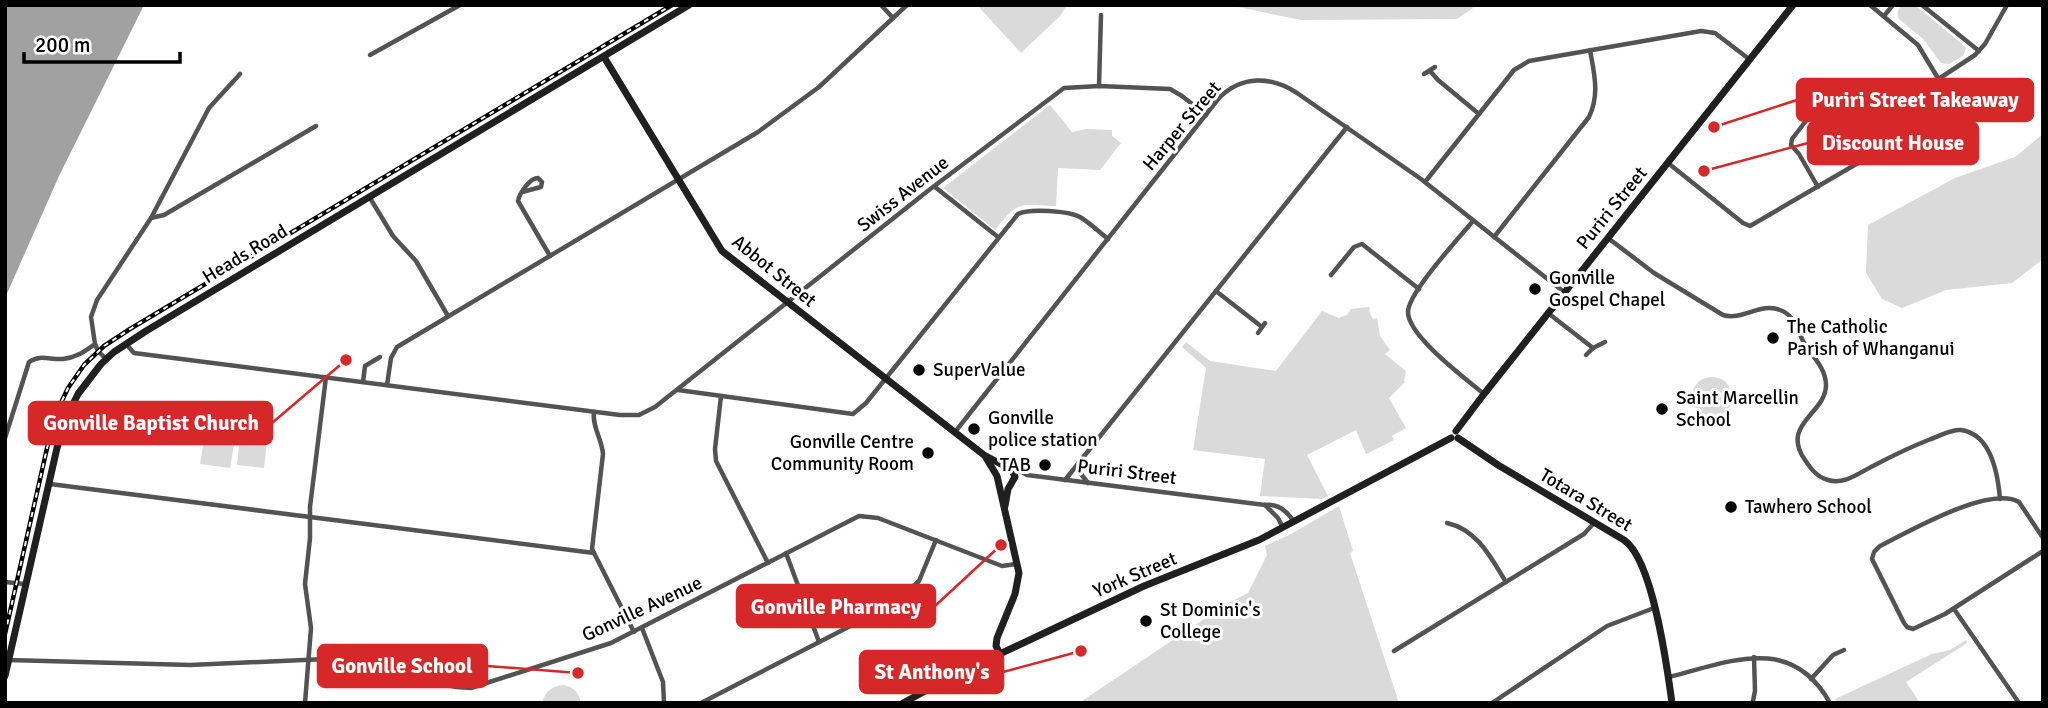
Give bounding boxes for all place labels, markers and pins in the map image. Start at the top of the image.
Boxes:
callout: Puriri Street Takeaway [1797,79,2033,121]
callout: Discount House [1808,122,1978,164]
place label: Gonville Gospel Chapel [1549,266,1665,312]
marker: Gonville Gospel Chapel [1527,281,1543,297]
place label: The Catholic Parish of Whanganui [1787,315,1955,361]
marker: The Catholic Parish of Whanganui [1765,330,1781,346]
place label: SuperValue [933,358,1026,382]
marker: SuperValue [911,362,927,378]
place label: Saint Marcellin School [1676,386,1799,432]
marker: Saint Marcellin School [1654,401,1670,417]
callout: Gonville Baptist Church [29,402,272,444]
place label: Gonville police station [988,406,1098,452]
marker: Gonville police station [966,421,982,437]
place label: Gonville Centre Community Room [771,430,914,476]
marker: Gonville Centre Community Room [920,445,936,461]
place label: TAB [1000,453,1031,477]
marker: TAB [1037,457,1053,473]
place label: Tawhero School [1745,495,1872,519]
marker: Tawhero School [1723,499,1739,515]
callout: Gonville Pharmacy [737,585,935,627]
place label: St Dominic's College [1160,598,1261,644]
marker: St Dominic's College [1138,613,1154,629]
callout: Gonville School [318,645,487,687]
callout: St Anthony's [860,651,1003,693]

